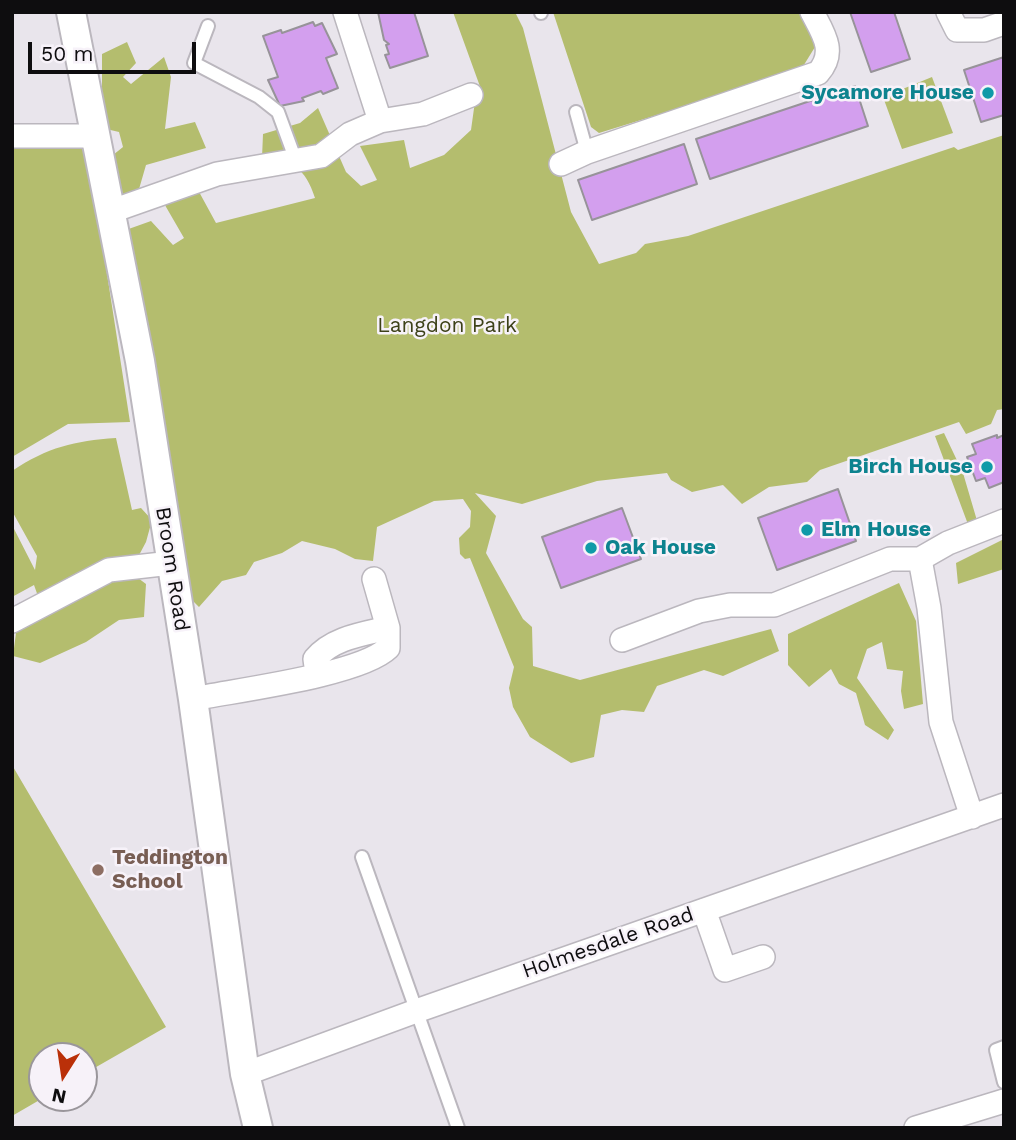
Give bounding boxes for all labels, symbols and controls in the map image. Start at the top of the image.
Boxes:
scale bar [32,28,200,72]
text: 50 m [41,41,93,66]
place label: Sycamore House [801,80,974,106]
marker: Sycamore House [980,85,996,101]
park label: Langdon Park [377,313,517,339]
place label: Birch House [848,454,973,480]
marker: Birch House [979,459,995,475]
street label: Broom Road [150,505,194,633]
place label: Elm House [821,517,931,543]
marker: Elm House [799,522,815,538]
place label: Oak House [605,535,716,561]
marker: Oak House [583,540,599,556]
place label: Teddington School [112,845,228,895]
marker: Teddington School [90,862,106,878]
street label: Holmesdale Road [519,902,697,984]
north arrow [28,1042,98,1112]
text: N [50,1083,68,1109]

